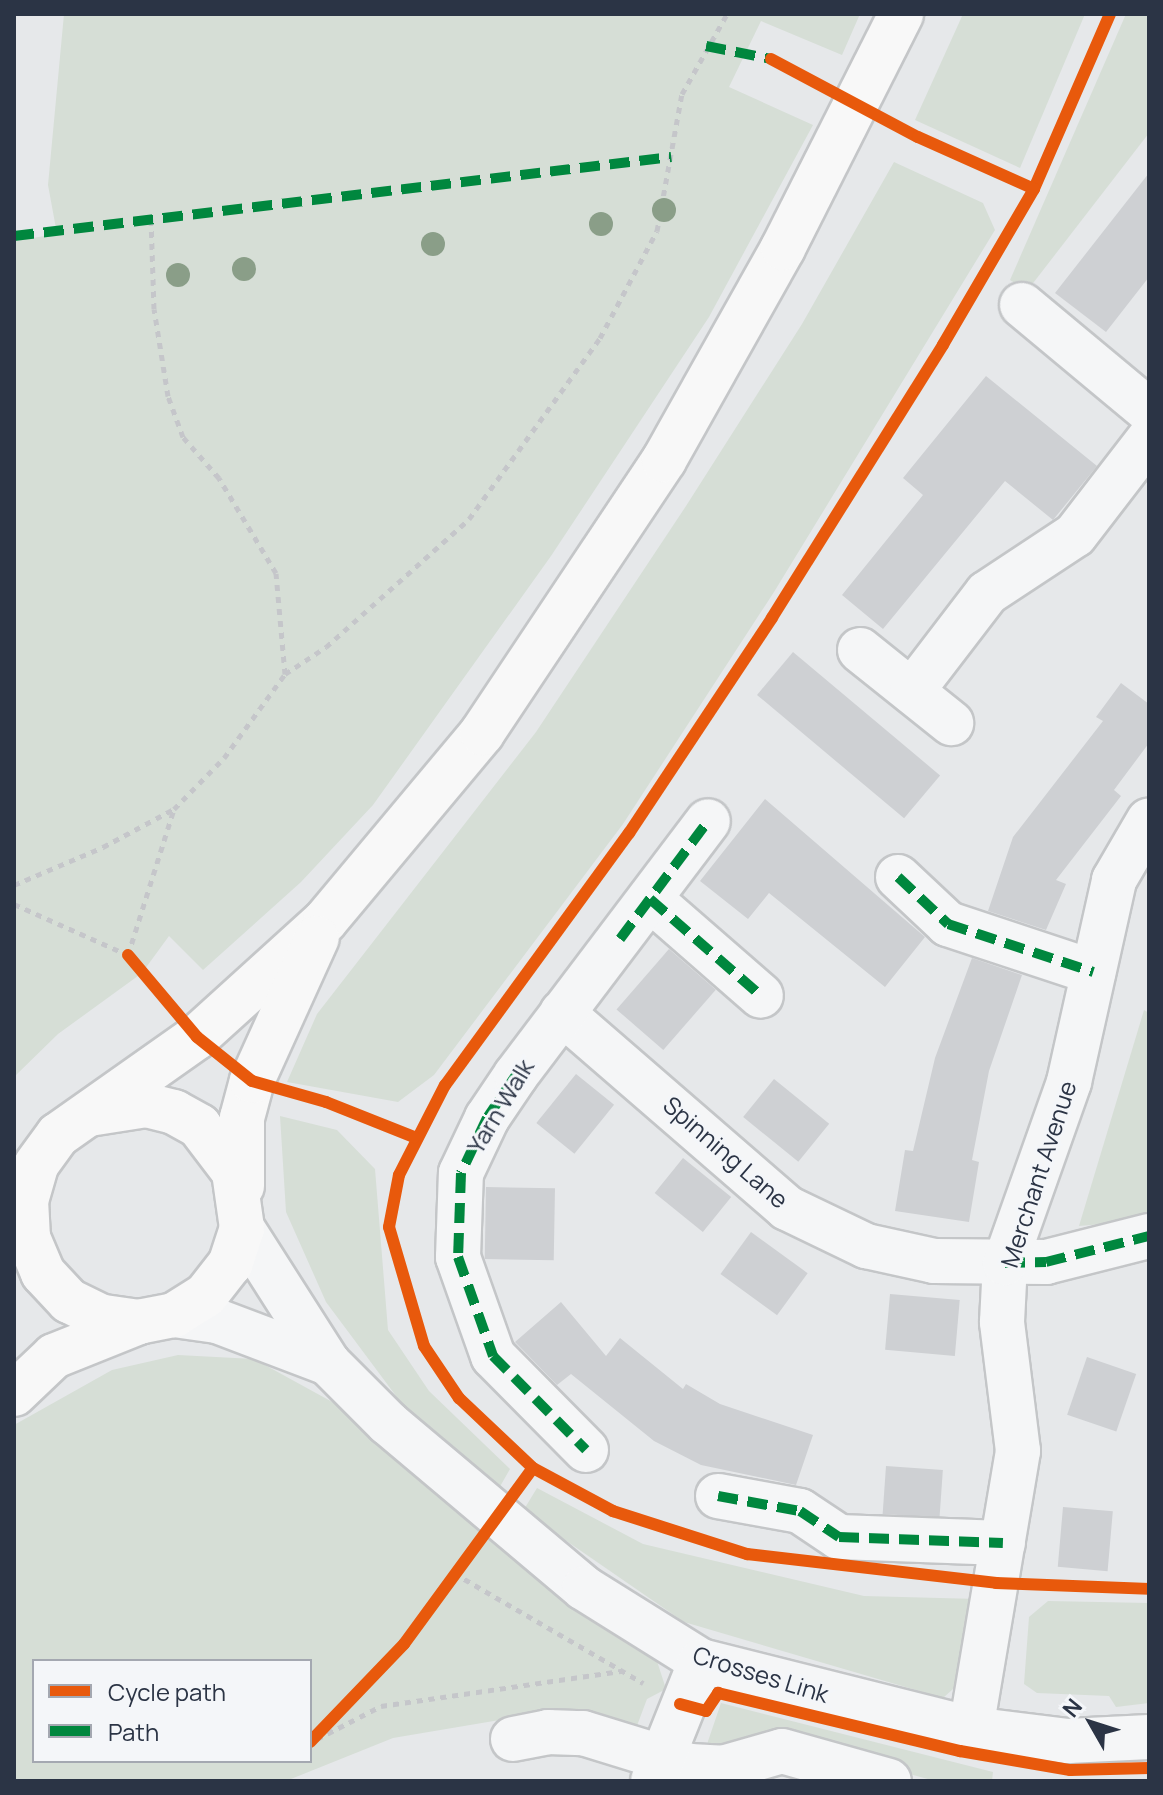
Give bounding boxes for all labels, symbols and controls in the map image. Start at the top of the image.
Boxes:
street label: Yarn Walk [461,1054,539,1158]
street label: Merchant Avenue [994,1077,1082,1271]
street label: Spinning Lane [658,1090,794,1214]
street label: Crosses Link [690,1640,832,1708]
legend [32,1659,312,1763]
text: Cycle path [108,1675,226,1708]
north arrow [1051,1683,1131,1763]
text: N [1056,1692,1089,1723]
text: Path [108,1715,159,1748]

